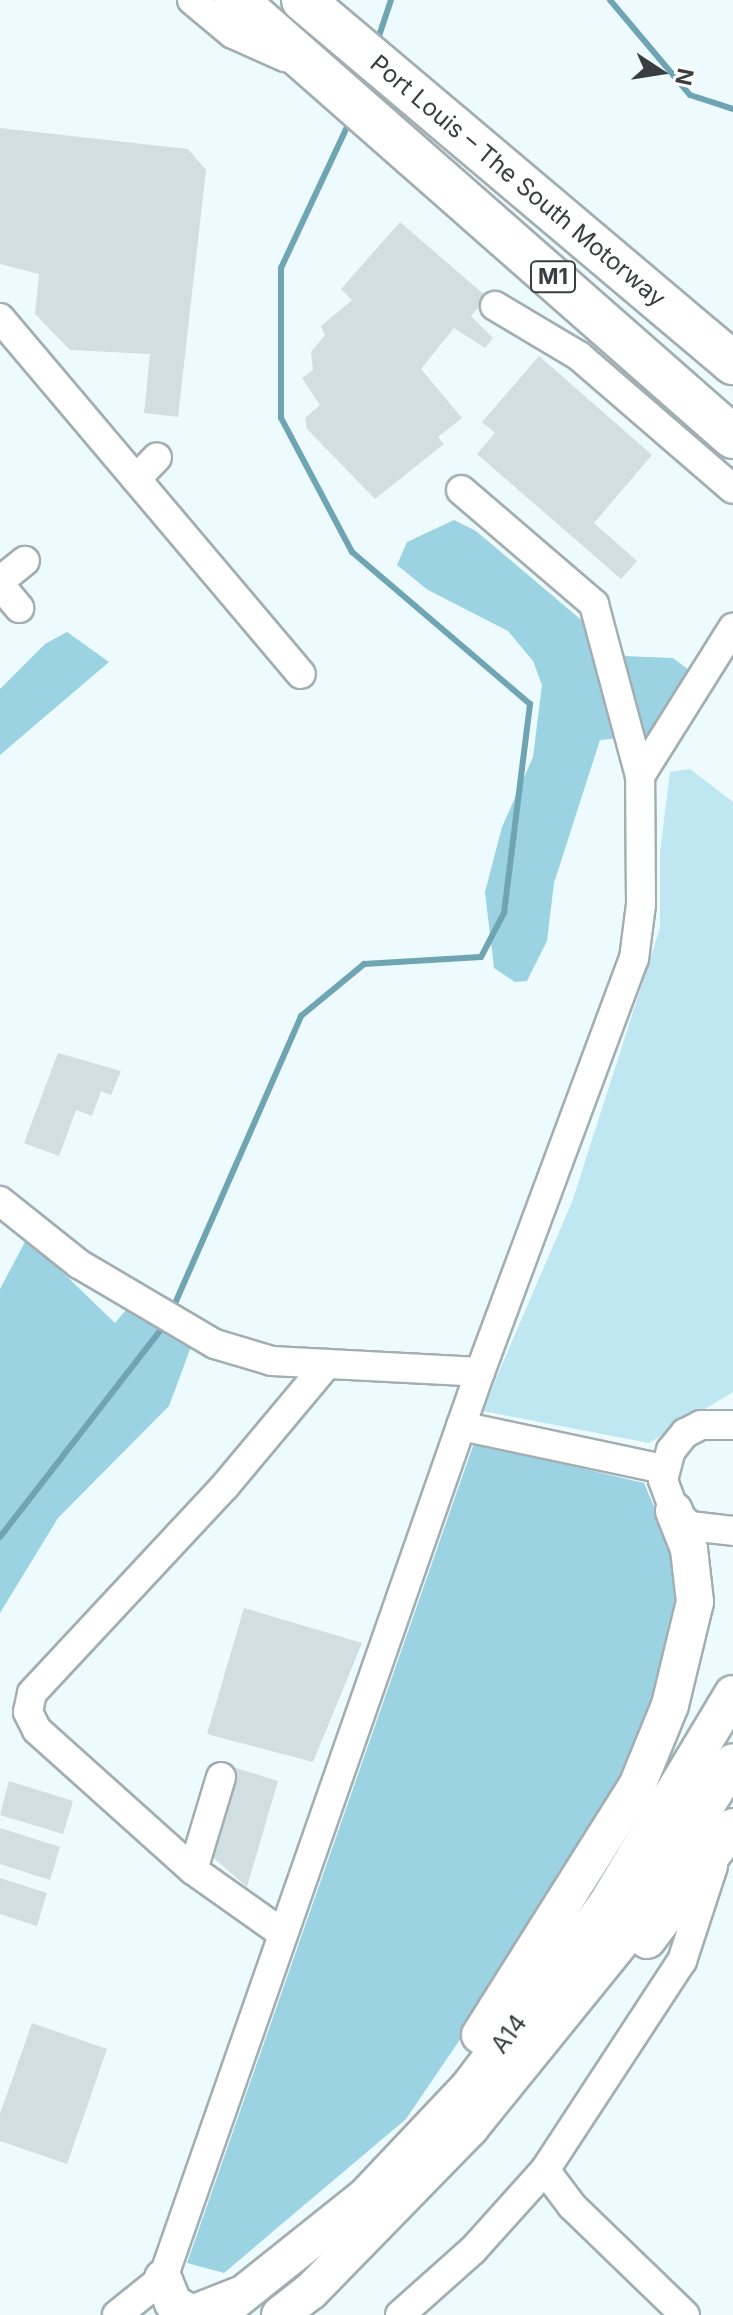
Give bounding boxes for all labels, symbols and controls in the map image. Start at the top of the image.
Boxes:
north arrow [621,32,701,112]
street label: Port Louis – The South Motorway [365,49,671,313]
text: N [670,66,699,88]
road number: M1 [529,259,577,295]
street label: A14 [485,2009,533,2059]

